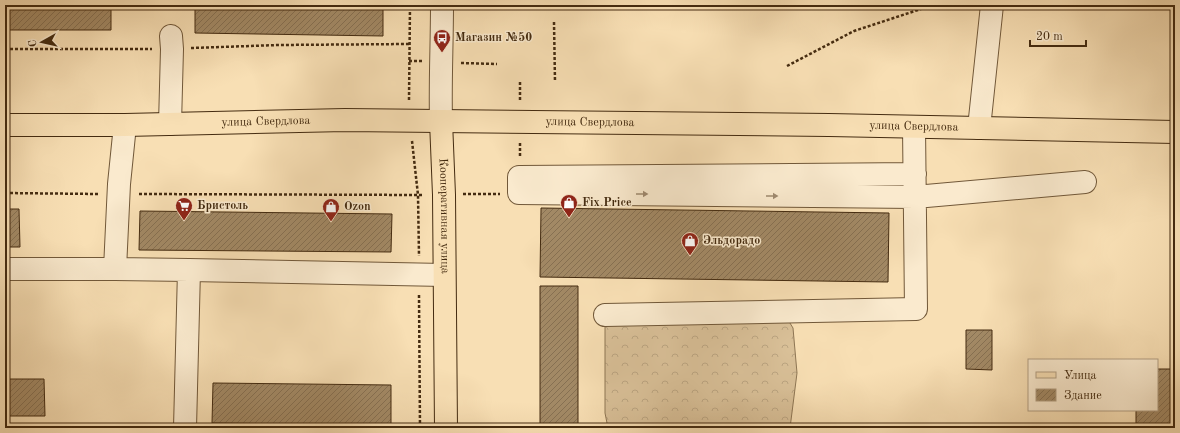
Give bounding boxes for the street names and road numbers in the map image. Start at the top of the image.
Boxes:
street label: улица Свердлова [221,115,311,129]
street label: улица Свердлова [545,116,635,129]
street label: улица Свердлова [869,120,959,134]
street label: Кооперативная улица [437,158,451,274]

